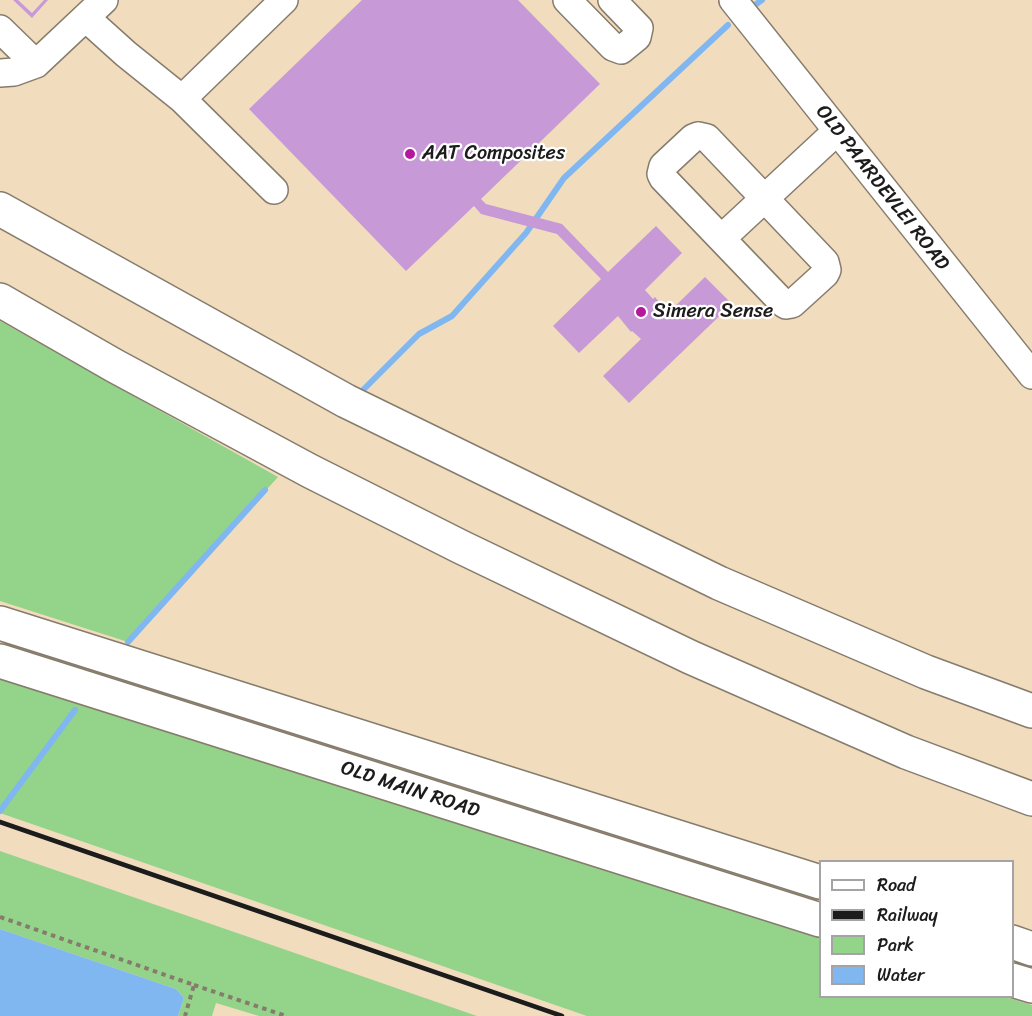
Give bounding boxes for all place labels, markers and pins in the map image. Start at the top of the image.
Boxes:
place label: AAT Composites [422,142,565,166]
marker: AAT Composites [403,147,417,161]
place label: Simera Sense [653,300,773,324]
marker: Simera Sense [634,305,648,319]

